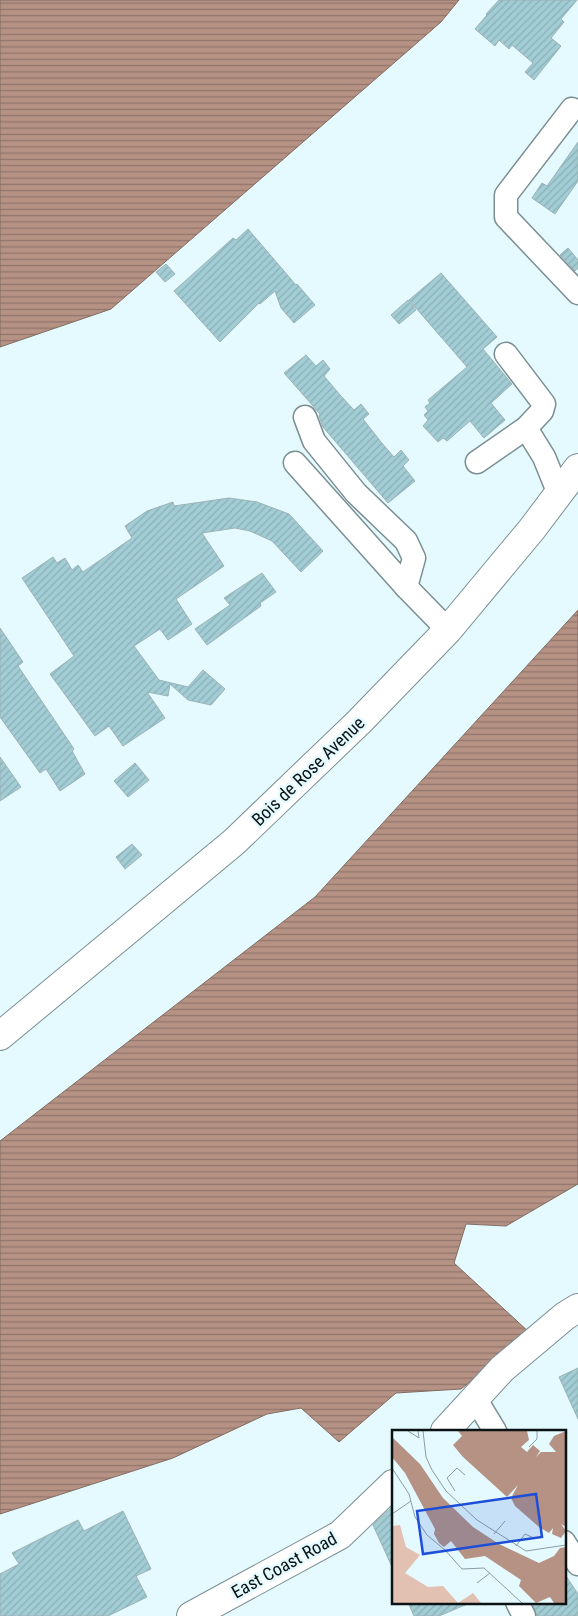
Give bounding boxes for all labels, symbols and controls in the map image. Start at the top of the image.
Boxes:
street label: Bois de Rose Avenue [247,712,369,830]
inset map [392,1430,566,1604]
street label: East Coast Road [228,1527,340,1603]

